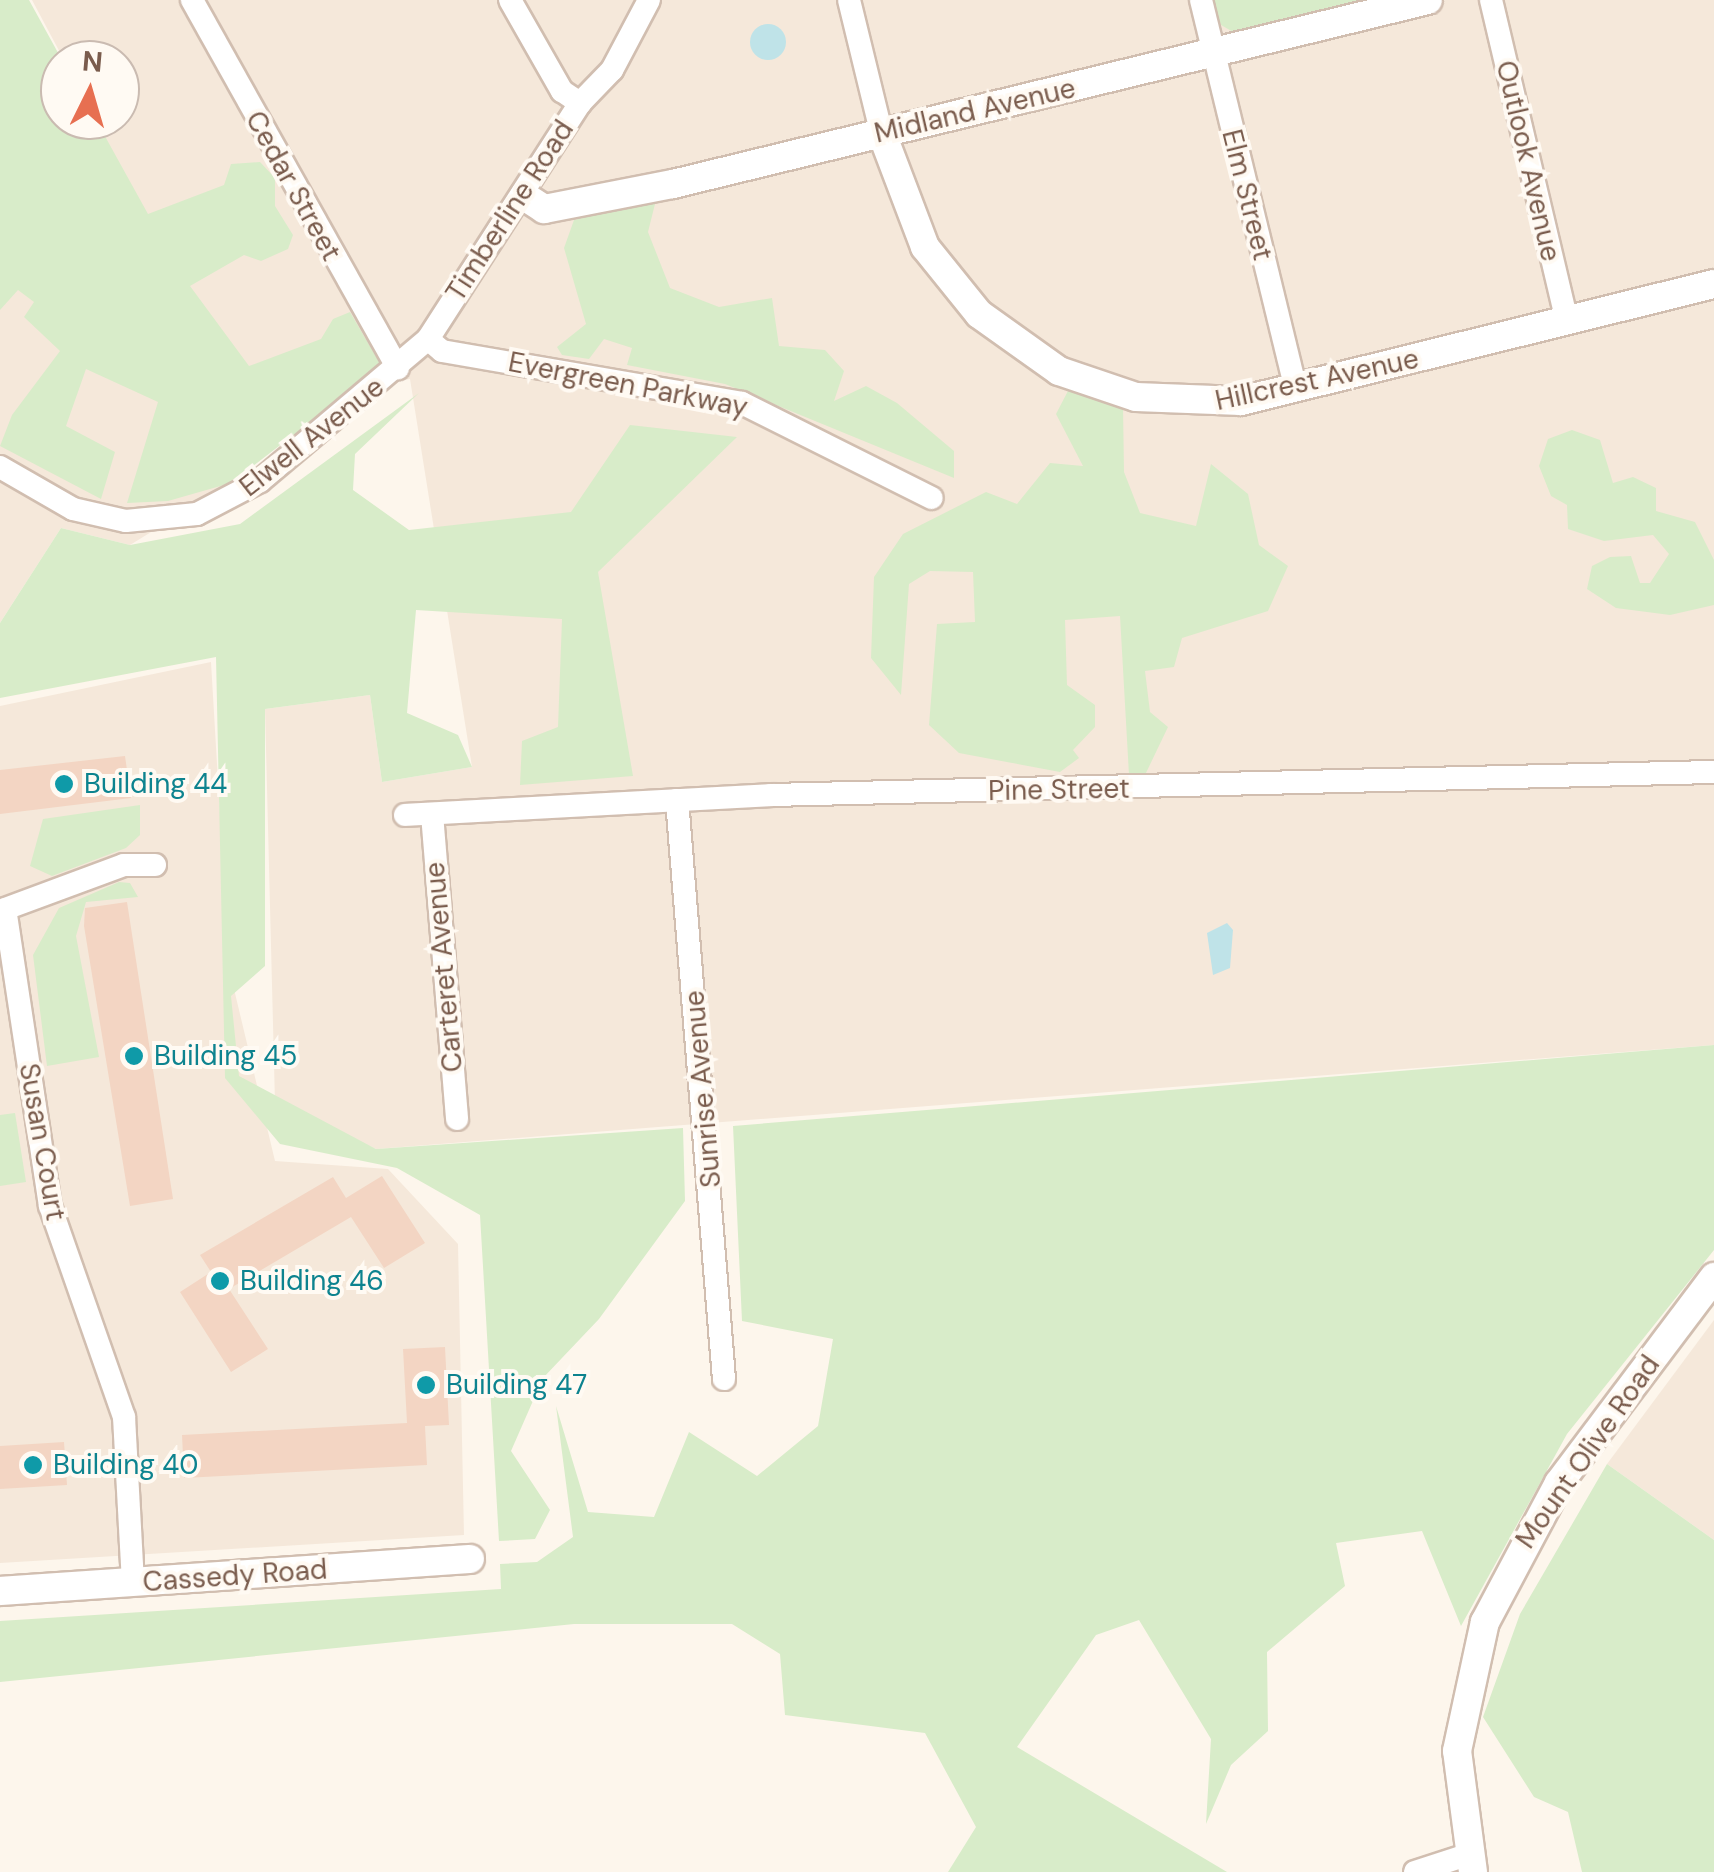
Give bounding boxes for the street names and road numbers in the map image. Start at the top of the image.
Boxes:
street label: Outlook Avenue [1489,57,1567,265]
street label: Midland Avenue [871,72,1079,150]
street label: Cedar Street [238,105,348,267]
street label: Timberline Road [439,114,581,308]
street label: Elm Street [1215,126,1279,264]
street label: Hillcrest Avenue [1212,342,1422,418]
street label: Evergreen Parkway [505,345,751,425]
street label: Elwell Avenue [233,370,391,504]
street label: Pine Street [988,772,1130,808]
street label: Carteret Avenue [418,860,470,1074]
street label: Sunrise Avenue [678,989,728,1189]
street label: Susan Court [12,1061,72,1223]
street label: Mount Olive Road [1509,1349,1667,1555]
street label: Cassedy Road [142,1553,328,1599]

